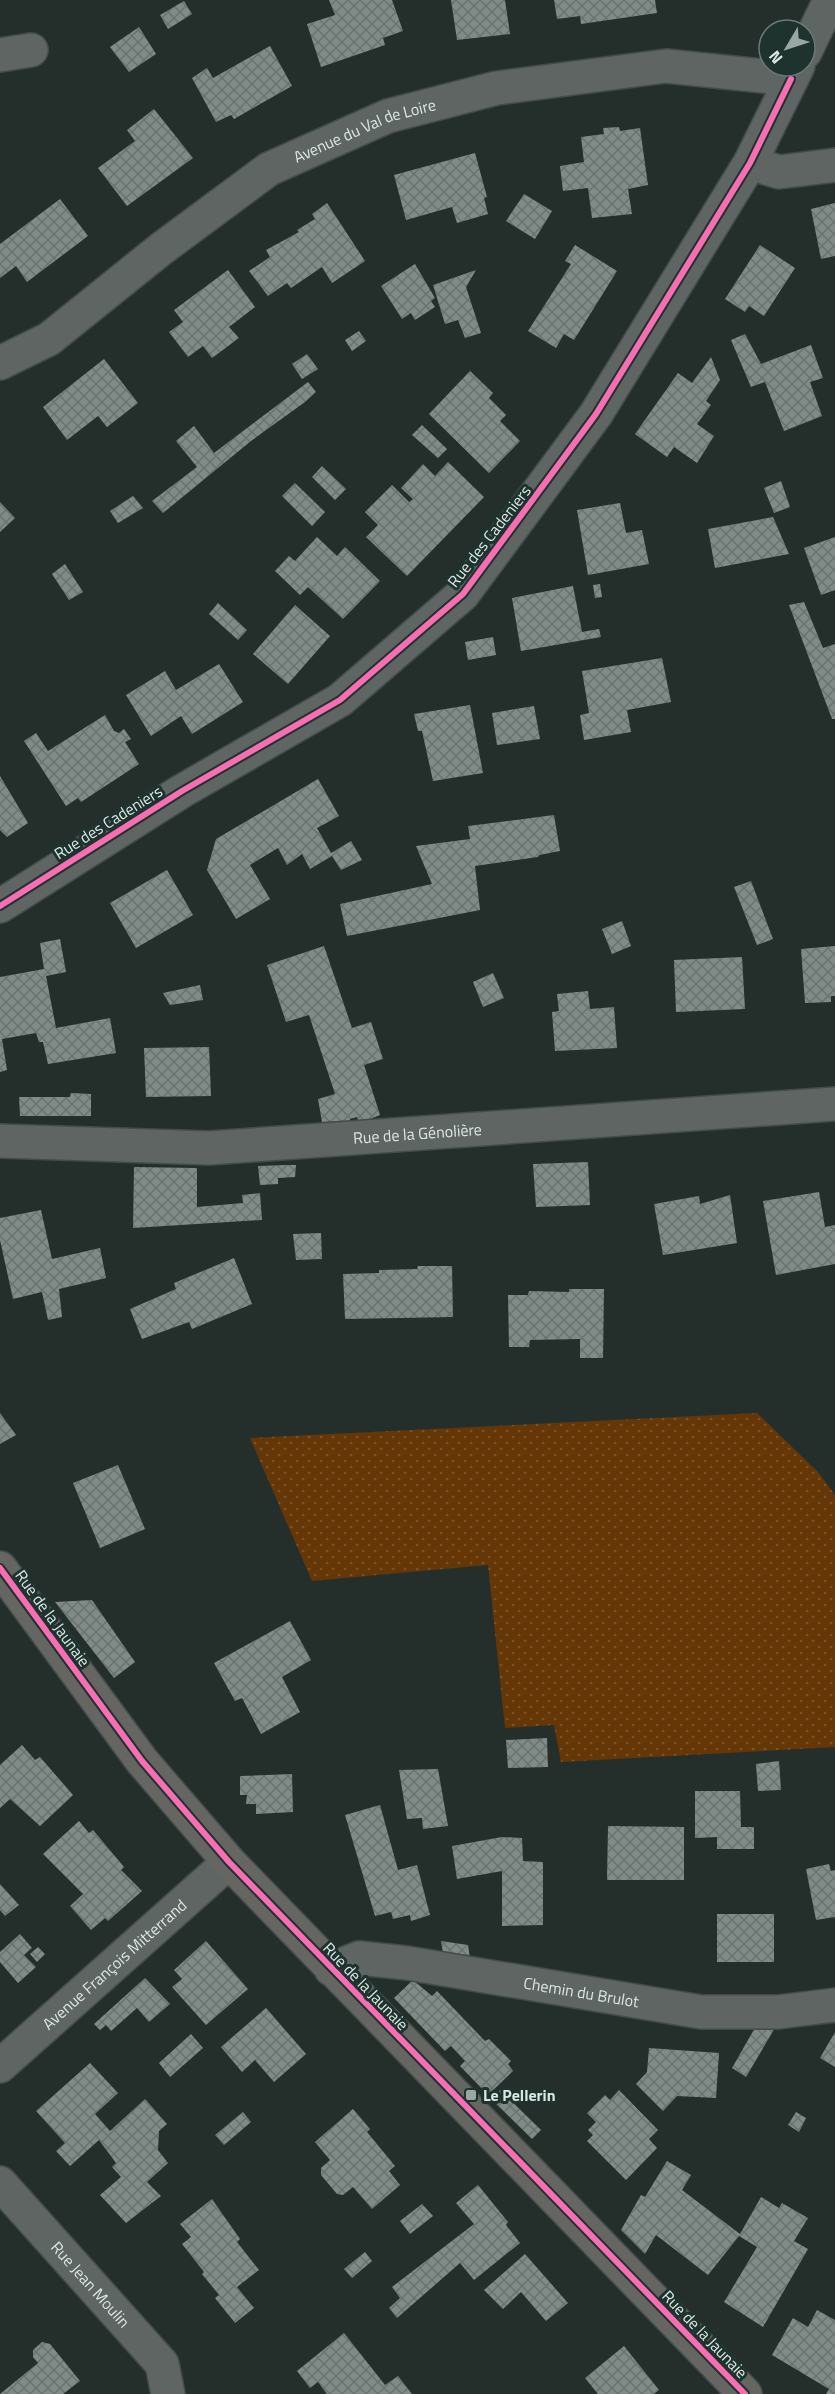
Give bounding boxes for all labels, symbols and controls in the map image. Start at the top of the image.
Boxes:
north arrow [757,18,817,78]
text: N [763,46,788,69]
street label: Avenue du Val de Loire [289,92,438,169]
street label: Rue des Cadeniers [441,480,537,592]
street label: Rue des Cadeniers [49,779,167,865]
street label: Rue de la Génolière [352,1117,483,1150]
street label: Rue de la Jaunaie [10,1565,96,1671]
street label: Avenue François Mitterrand [37,1893,192,2035]
street label: Rue de la Jaunaie [318,1936,414,2036]
street label: Chemin du Brulot [522,1971,641,2014]
place label: Le Pellerin [483,2083,556,2107]
marker: Le Pellerin [464,2088,478,2102]
street label: Rue Jean Moulin [45,2236,136,2333]
street label: Rue de la Jaunaie [657,2284,753,2384]

